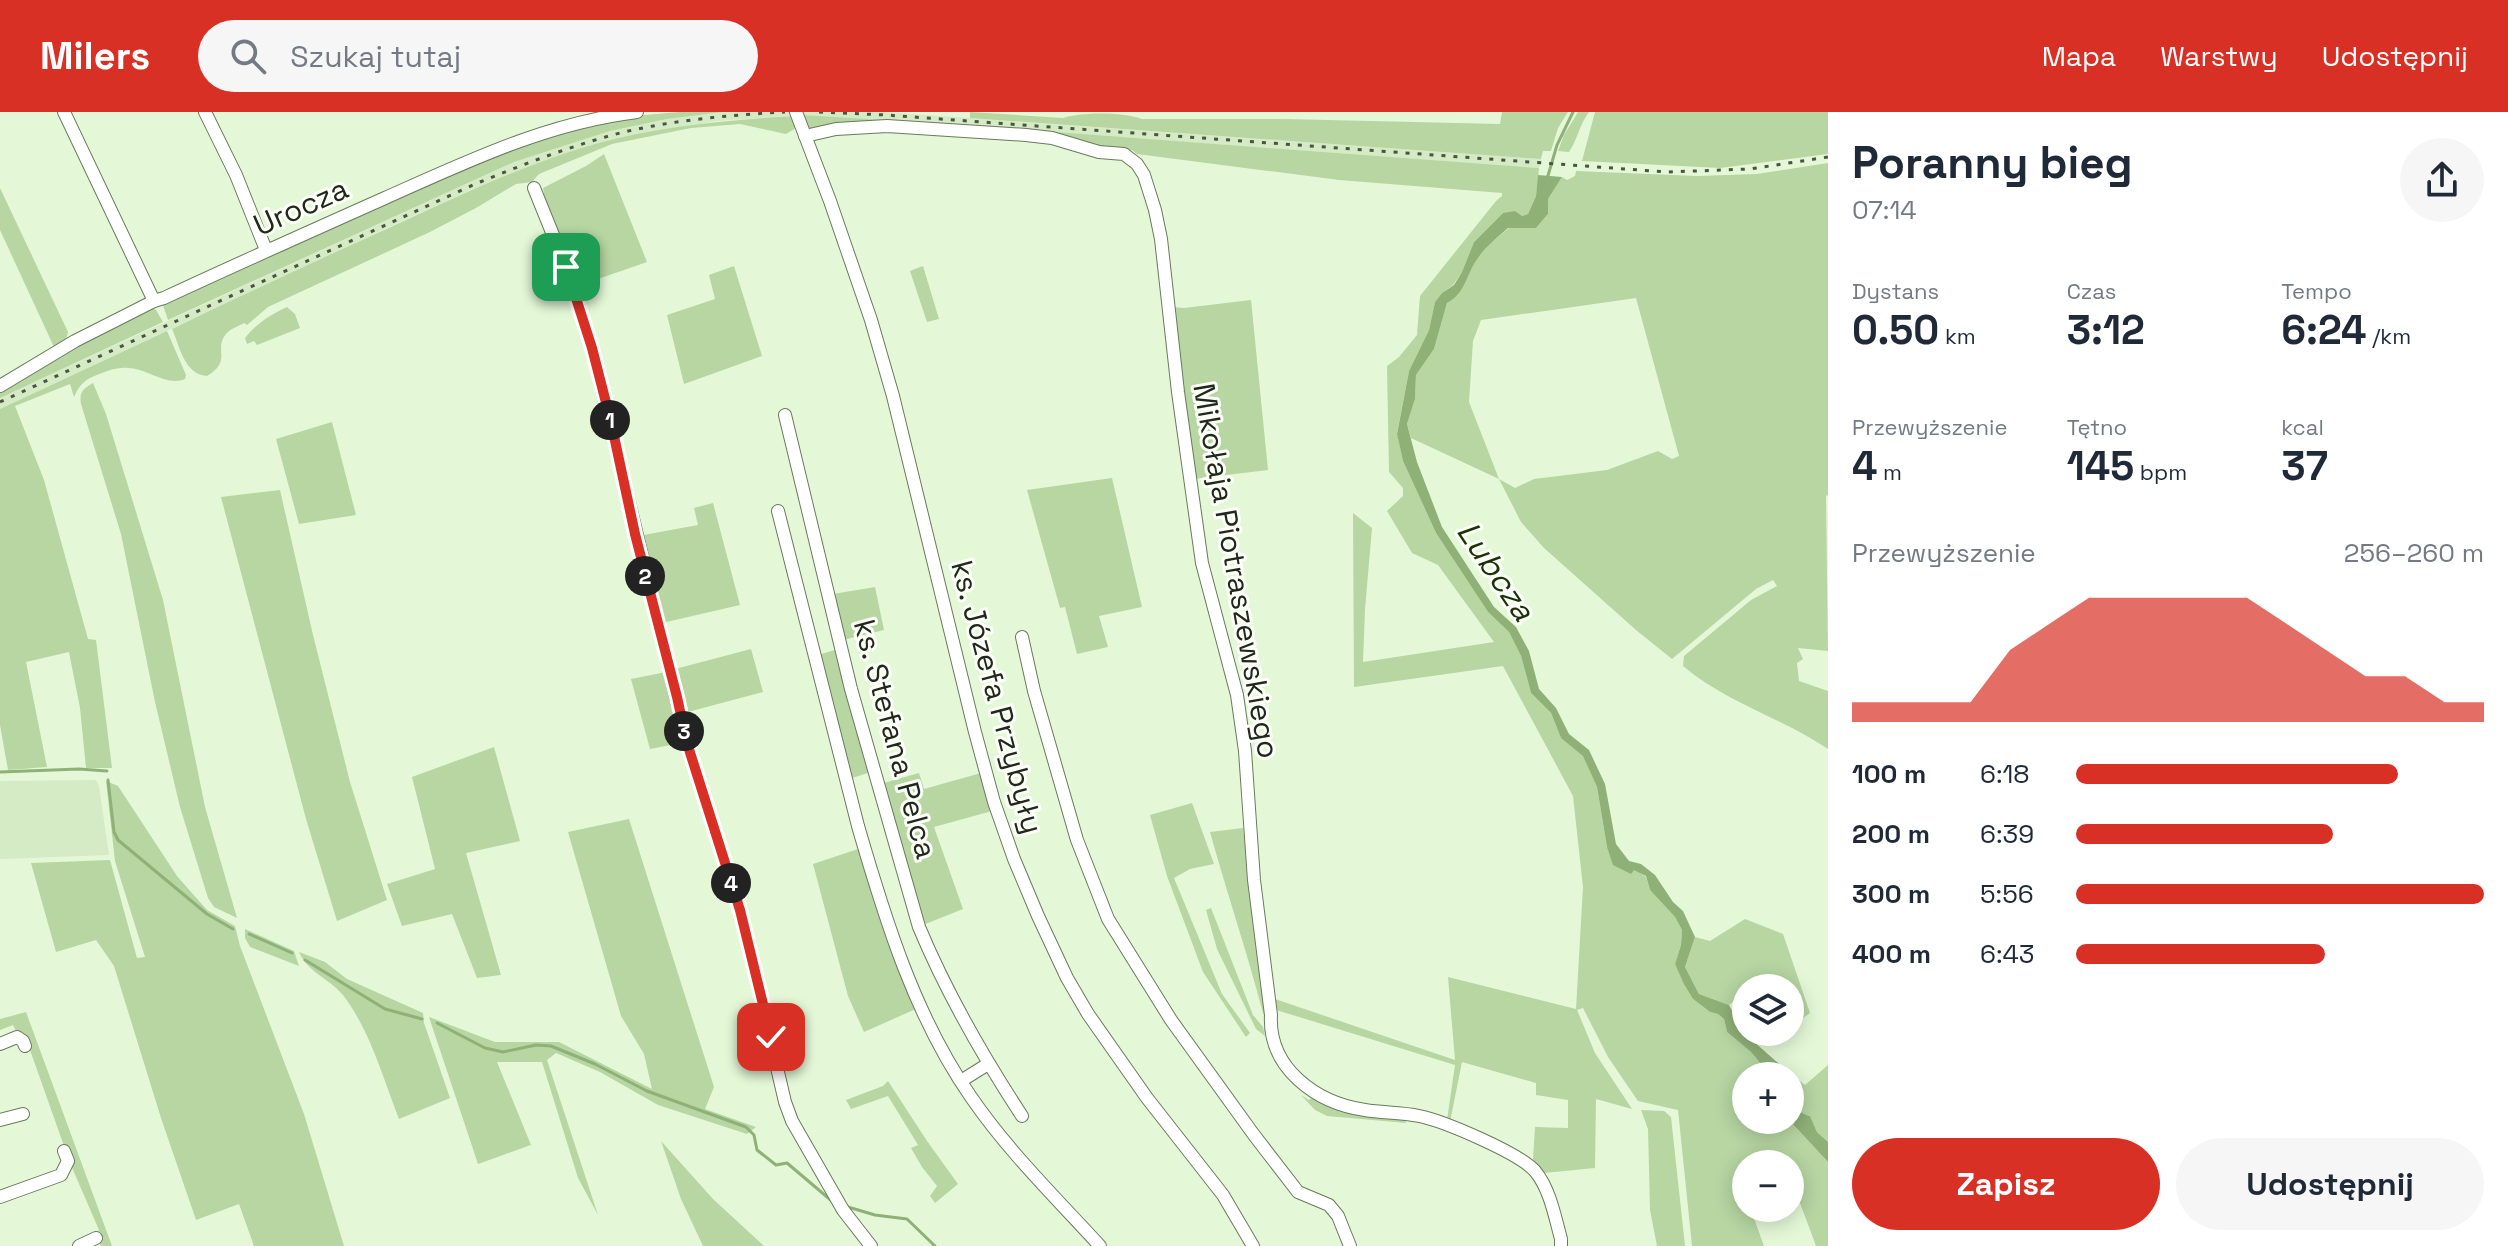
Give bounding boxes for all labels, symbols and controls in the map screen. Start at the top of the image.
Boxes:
search box [198,20,758,92]
text: Milers [40,32,150,80]
icon: search [226,34,270,78]
text: Szukaj tutaj [290,37,461,76]
text: Mapa [2042,38,2116,74]
text: Warstwy [2160,38,2278,74]
text: Udostępnij [2322,38,2468,74]
text: Poranny bieg [1852,135,2133,191]
button: share [2400,138,2484,222]
street label: Urocza [247,168,354,245]
text: 07:14 [1852,193,1917,227]
pin [532,233,600,301]
icon: arrive [544,245,588,289]
text: Dystans [1852,277,1939,305]
text: Czas [2067,277,2116,305]
text: Tempo [2281,277,2352,305]
text: 0.50 [1852,305,1939,356]
text: 3:12 [2067,305,2145,356]
text: 6:24 [2281,305,2367,356]
text: km [1939,322,1976,350]
text: /km [2367,322,2411,350]
street label: Mikołaja Piotraszewskiego [1184,380,1289,761]
pin: 1 [590,400,630,440]
text: 1 [605,406,615,434]
text: Przewyższenie [1852,413,2007,441]
text: Tętno [2067,413,2127,441]
text: kcal [2281,413,2324,441]
text: 4 [1852,441,1877,492]
text: 145 [2067,441,2134,492]
text: 37 [2281,441,2328,492]
text: m [1877,458,1902,486]
text: bpm [2134,458,2187,486]
water label: Lubcza [1448,514,1544,629]
text: Przewyższenie [1852,536,2036,570]
text: 256–260 m [2344,536,2484,570]
pin: 2 [625,556,665,596]
street label: ks. Józefa Przybyły [942,556,1053,838]
text: 2 [638,562,652,590]
street label: ks. Stefana Pelca [845,615,946,863]
pin: 3 [664,711,704,751]
text: 3 [677,717,691,745]
text: 100 m [1852,757,1926,791]
text: 6:18 [1980,757,2030,791]
text: 200 m [1852,817,1930,851]
text: 6:39 [1980,817,2034,851]
pin: 4 [711,863,751,903]
text: 4 [724,869,738,897]
text: 300 m [1852,877,1930,911]
text: 5:56 [1980,877,2034,911]
text: 400 m [1852,937,1931,971]
text: 6:43 [1980,937,2034,971]
map controls [1732,974,1804,1222]
button: layers [1732,974,1804,1046]
pin [737,1003,805,1071]
icon: check [749,1015,793,1059]
button: + [1732,1062,1804,1134]
button: Zapisz [1852,1138,2160,1230]
button: Udostępnij [2176,1138,2484,1230]
button: − [1732,1150,1804,1222]

